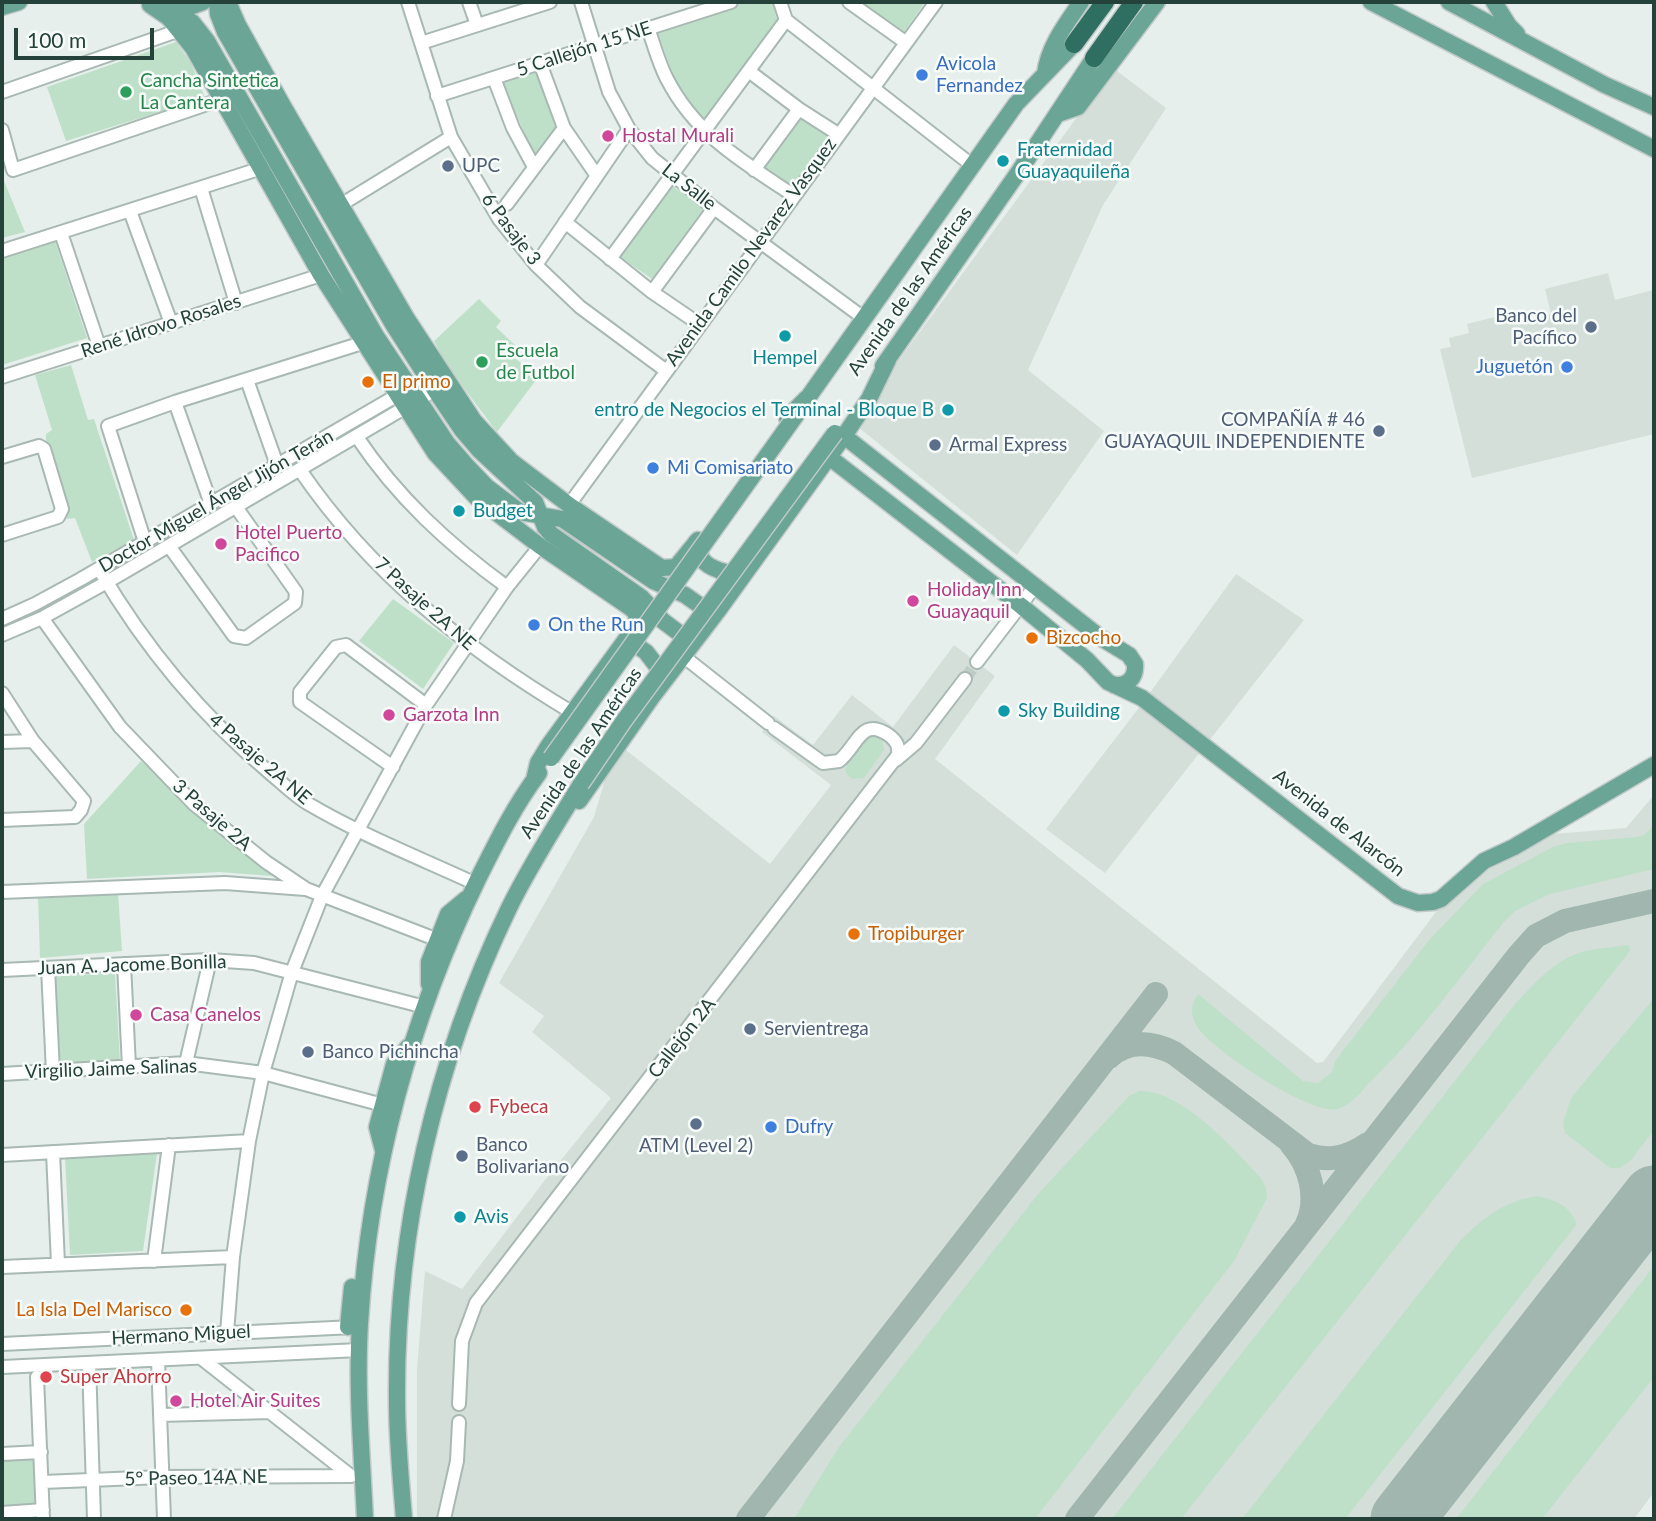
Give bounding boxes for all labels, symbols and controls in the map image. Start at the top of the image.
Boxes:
scale bar [18,14,158,58]
street label: 5 Callejón 15 NE [514,16,654,82]
text: 100 m [27,27,86,52]
place label: Avicola Fernandez [936,53,1023,97]
marker: Avicola Fernandez [914,67,930,83]
place label: Cancha Sintetica La Cantera [140,70,279,114]
marker: Cancha Sintetica La Cantera [118,84,134,100]
place label: Hostal Murali [622,125,734,147]
marker: Hostal Murali [600,128,616,144]
street label: Avenida Camilo Nevarez Vasquez [661,134,841,370]
place label: Fraternidad Guayaquileña [1017,139,1130,183]
marker: Fraternidad Guayaquileña [995,153,1011,169]
place label: UPC [462,155,500,177]
marker: UPC [440,158,456,174]
street label: La Salle [657,159,721,215]
street label: 6 Pasaje 3 [476,188,546,270]
street label: Avenida de las Américas [843,202,977,380]
street label: René Idrovo Rosales [78,289,244,363]
place label: Banco del Pacífico [1495,305,1577,349]
marker: Banco del Pacífico [1583,319,1599,335]
marker: Hempel [777,328,793,344]
place label: Escuela de Futbol [496,340,575,384]
place label: Hempel [752,347,818,369]
marker: Escuela de Futbol [474,354,490,370]
place label: Juguetón [1476,356,1553,378]
marker: Juguetón [1559,359,1575,375]
place label: El primo [382,371,451,393]
marker: El primo [360,374,376,390]
place label: entro de Negocios el Terminal - Bloque B [594,399,934,421]
marker: entro de Negocios el Terminal - Bloque B [940,402,956,418]
place label: COMPAÑÍA # 46 GUAYAQUIL INDEPENDIENTE [1104,409,1365,453]
marker: COMPAÑÍA # 46 GUAYAQUIL INDEPENDIENTE [1371,423,1387,439]
street label: Doctor Miguel Ángel Jijón Terán [95,424,337,578]
place label: Armal Express [949,434,1067,456]
marker: Armal Express [927,437,943,453]
place label: Mi Comisariato [667,457,793,479]
marker: Mi Comisariato [645,460,661,476]
place label: Budget [473,500,533,522]
marker: Budget [451,503,467,519]
place label: Hotel Puerto Pacifico [235,522,342,566]
marker: Hotel Puerto Pacifico [213,536,229,552]
street label: 7 Pasaje 2A NE [370,553,480,655]
place label: Holiday Inn Guayaquil [927,579,1022,623]
marker: Holiday Inn Guayaquil [905,593,921,609]
place label: On the Run [548,614,644,636]
marker: On the Run [526,617,542,633]
place label: Bizcocho [1046,627,1121,649]
marker: Bizcocho [1024,630,1040,646]
street label: Avenida de las Américas [515,663,647,843]
place label: Sky Building [1018,700,1120,722]
marker: Sky Building [996,703,1012,719]
place label: Garzota Inn [403,704,500,726]
marker: Garzota Inn [381,707,397,723]
street label: 4 Pasaje 2A NE [204,708,316,810]
street label: Avenida de Alarcón [1269,764,1409,882]
street label: 3 Pasaje 2A [168,774,256,856]
place label: Tropiburger [868,923,964,945]
marker: Tropiburger [846,926,862,942]
street label: Juan A. Jacome Bonilla [37,950,227,980]
street label: Callejón 2A [644,993,720,1083]
place label: Casa Canelos [150,1004,261,1026]
marker: Casa Canelos [128,1007,144,1023]
place label: Servientrega [764,1018,869,1040]
marker: Servientrega [742,1021,758,1037]
place label: Banco Pichincha [322,1041,459,1063]
marker: Banco Pichincha [300,1044,316,1060]
street label: Virgilio Jaime Salinas [24,1055,198,1083]
place label: Fybeca [489,1096,548,1118]
marker: Fybeca [467,1099,483,1115]
marker: ATM (Level 2) [688,1116,704,1132]
place label: Dufry [785,1116,833,1138]
marker: Dufry [763,1119,779,1135]
place label: Banco Bolivariano [476,1134,569,1178]
place label: ATM (Level 2) [639,1135,753,1157]
marker: Banco Bolivariano [454,1148,470,1164]
place label: Avis [474,1206,509,1228]
marker: Avis [452,1209,468,1225]
place label: La Isla Del Marisco [16,1299,172,1321]
marker: La Isla Del Marisco [178,1302,194,1318]
street label: Hermano Miguel [111,1320,251,1350]
place label: Super Ahorro [60,1366,172,1388]
marker: Super Ahorro [38,1369,54,1385]
place label: Hotel Air Suites [190,1390,320,1412]
marker: Hotel Air Suites [168,1393,184,1409]
street label: 5° Paseo 14A NE [124,1465,268,1491]

